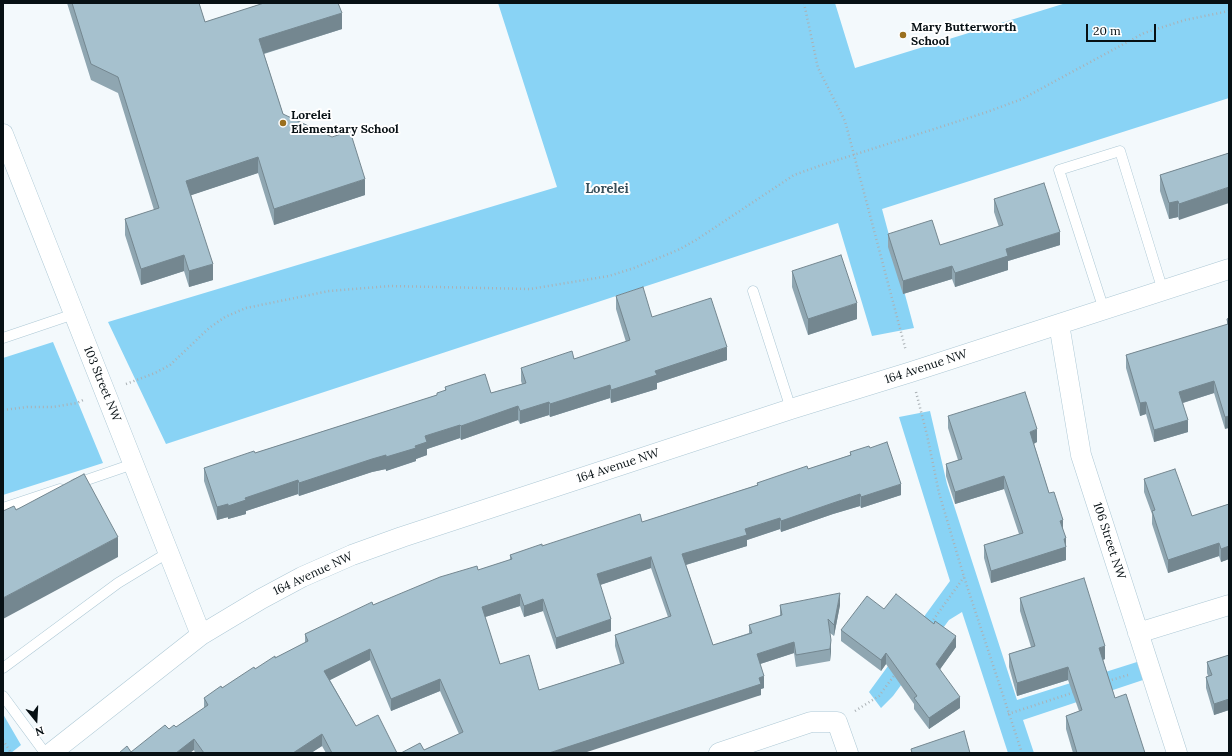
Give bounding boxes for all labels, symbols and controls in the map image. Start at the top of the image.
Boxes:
scale bar [1088,16,1158,42]
place label: Mary Butterworth School [911,21,1017,49]
text: 20 m [1093,23,1121,38]
marker: Mary Butterworth School [898,30,908,40]
place label: Lorelei Elementary School [291,109,399,137]
marker: Lorelei Elementary School [278,118,288,128]
district label: Lorelei [585,181,629,197]
street label: 103 Street NW [80,344,124,424]
street label: 164 Avenue NW [883,347,969,387]
street label: 164 Avenue NW [575,446,661,486]
street label: 106 Street NW [1090,501,1128,581]
street label: 164 Avenue NW [271,549,355,599]
north arrow [16,700,56,740]
text: N [34,723,46,739]

